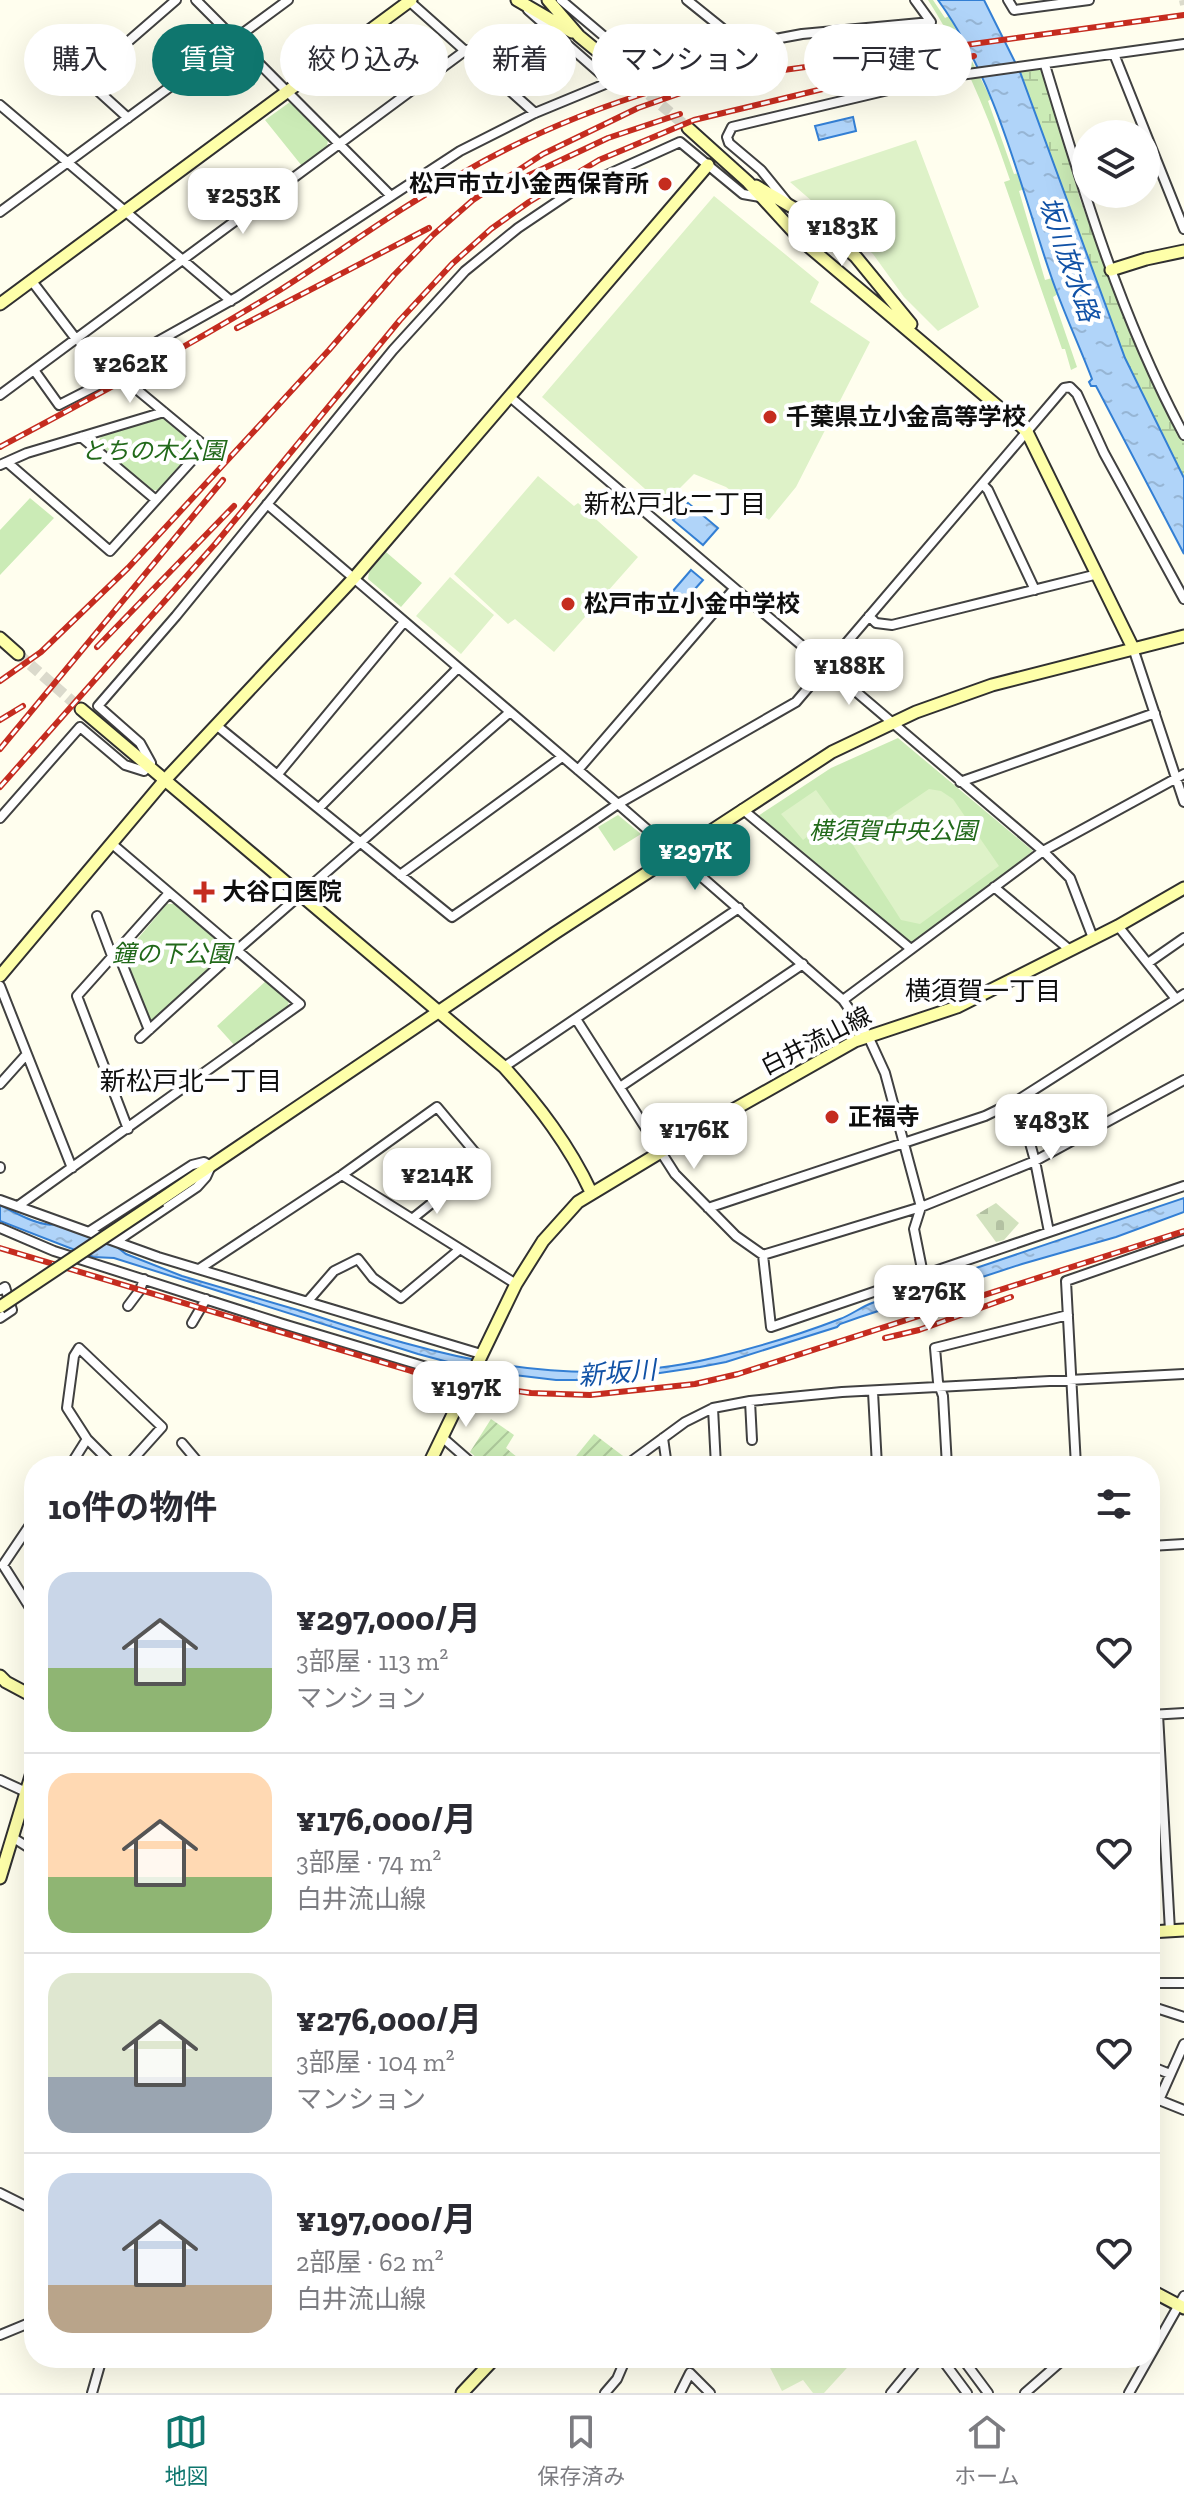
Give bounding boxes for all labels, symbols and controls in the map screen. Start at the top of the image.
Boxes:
chip: 購入 [24,24,136,96]
chip: 賃貸 [152,24,264,96]
chip: 絞り込み [280,24,448,96]
chip: 新着 [464,24,576,96]
chip: マンション [592,24,788,96]
chip: 一戸建て [804,24,972,96]
map controls [1072,120,1160,208]
button: layers [1072,120,1160,208]
pin: ¥253K [187,168,299,236]
place label: 松戸市立小金西保育所 [409,169,649,198]
marker: 松戸市立小金西保育所 [656,175,674,193]
text: ¥253K [206,178,280,210]
water label: 坂川放水路 [1033,192,1106,328]
pin: ¥183K [786,200,898,268]
text: ¥183K [806,210,878,242]
pin: ¥262K [74,337,186,405]
text: ¥262K [93,347,167,379]
place label: 千葉県立小金高等学校 [786,402,1026,431]
marker: 千葉県立小金高等学校 [761,408,779,426]
park label: とちの木公園 [81,436,228,465]
district label: 新松戸北二丁目 [584,488,766,520]
place label: 松戸市立小金中学校 [584,589,800,618]
marker: 松戸市立小金中学校 [559,595,577,613]
pin: ¥188K [793,639,905,707]
text: ¥188K [813,649,885,681]
park label: 横須賀中央公園 [809,816,980,845]
pin: ¥297K [639,824,751,892]
text: ¥297K [658,834,732,866]
place label: 大谷口医院 [222,877,342,906]
marker: 大谷口医院 [193,881,215,903]
park label: 鐘の下公園 [112,939,235,968]
district label: 横須賀一丁目 [905,975,1061,1007]
street label: 白井流山線 [756,1000,876,1081]
district label: 新松戸北一丁目 [100,1065,282,1097]
pin: ¥483K [995,1094,1107,1162]
place label: 正福寺 [848,1102,920,1131]
pin: ¥176K [638,1103,750,1171]
text: ¥483K [1013,1104,1089,1136]
marker: 正福寺 [823,1108,841,1126]
text: ¥176K [659,1113,729,1145]
pin: ¥214K [381,1148,493,1216]
text: ¥214K [401,1158,473,1190]
pin: ¥276K [873,1265,985,1333]
text: ¥276K [892,1275,966,1307]
water label: 新坂川 [577,1353,660,1392]
pin: ¥197K [410,1361,522,1429]
text: ¥197K [431,1371,501,1403]
icon: filters [1092,1482,1136,1526]
text: 10件の物件 [48,1487,217,1528]
text: ¥297,000/月 [296,1598,481,1639]
icon: home [112,1604,208,1700]
icon: heart [1092,1630,1136,1674]
text: 3部屋 · 113 m² [296,1645,448,1677]
text: マンション [296,1682,426,1714]
text: ¥176,000/月 [296,1799,477,1840]
icon: home [112,1805,208,1901]
icon: heart [1092,1831,1136,1875]
text: 3部屋 · 74 m² [296,1846,441,1878]
text: 白井流山線 [296,1883,426,1915]
text: ¥276,000/月 [296,1999,482,2040]
icon: home [112,2005,208,2101]
icon: heart [1092,2031,1136,2075]
text: 3部屋 · 104 m² [296,2046,455,2078]
text: マンション [296,2083,426,2115]
text: ¥197,000/月 [296,2199,476,2240]
icon: home [112,2205,208,2301]
icon: heart [1092,2231,1136,2275]
text: 2部屋 · 62 m² [296,2246,443,2278]
text: 白井流山線 [296,2283,426,2315]
tab: 地図 [164,2410,208,2490]
tab: 保存済み [537,2410,625,2490]
tab: ホーム [954,2410,1020,2490]

